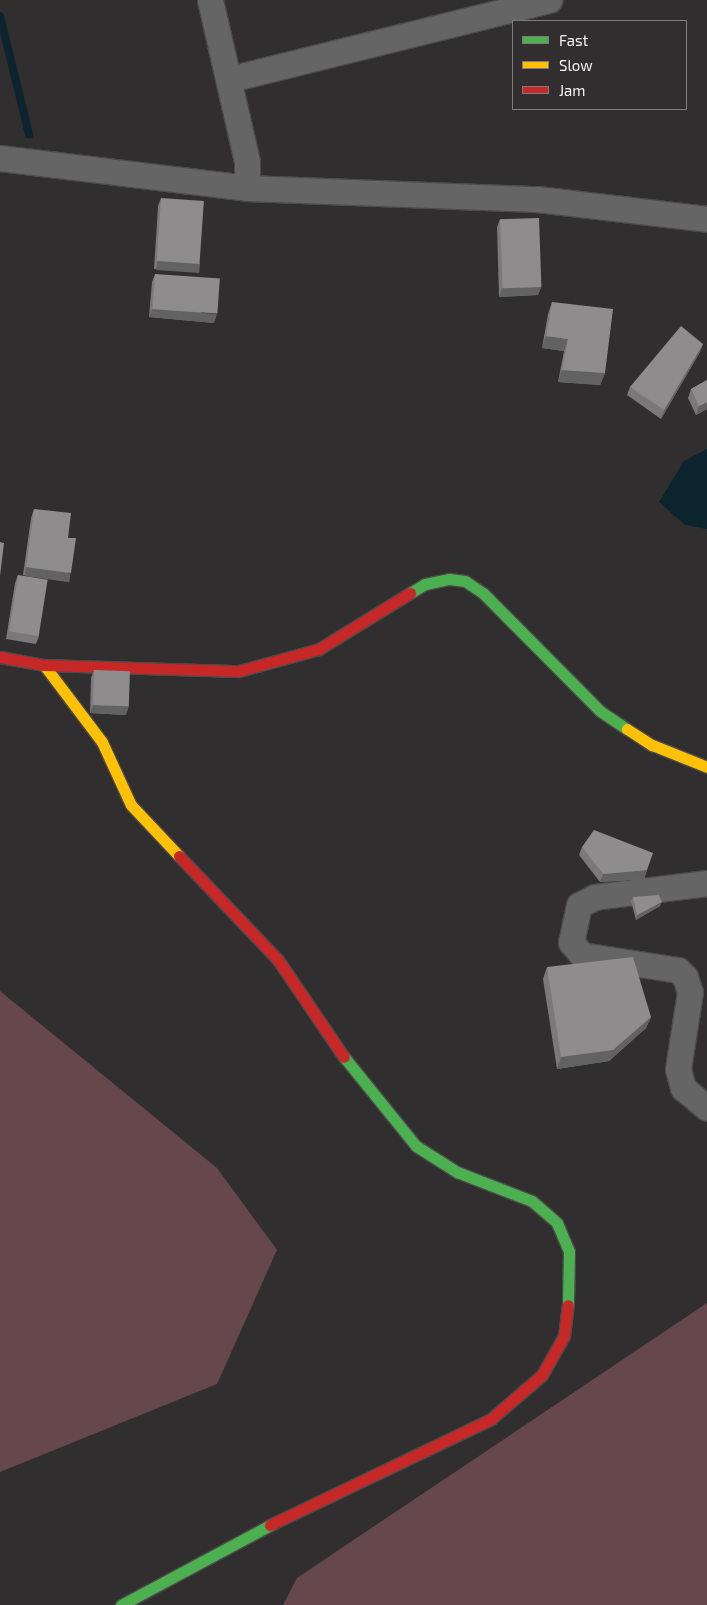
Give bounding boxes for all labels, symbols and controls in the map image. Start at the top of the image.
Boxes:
legend [512,20,687,110]
text: Fast [559,31,588,49]
text: Slow [559,56,593,74]
text: Jam [559,81,585,99]

